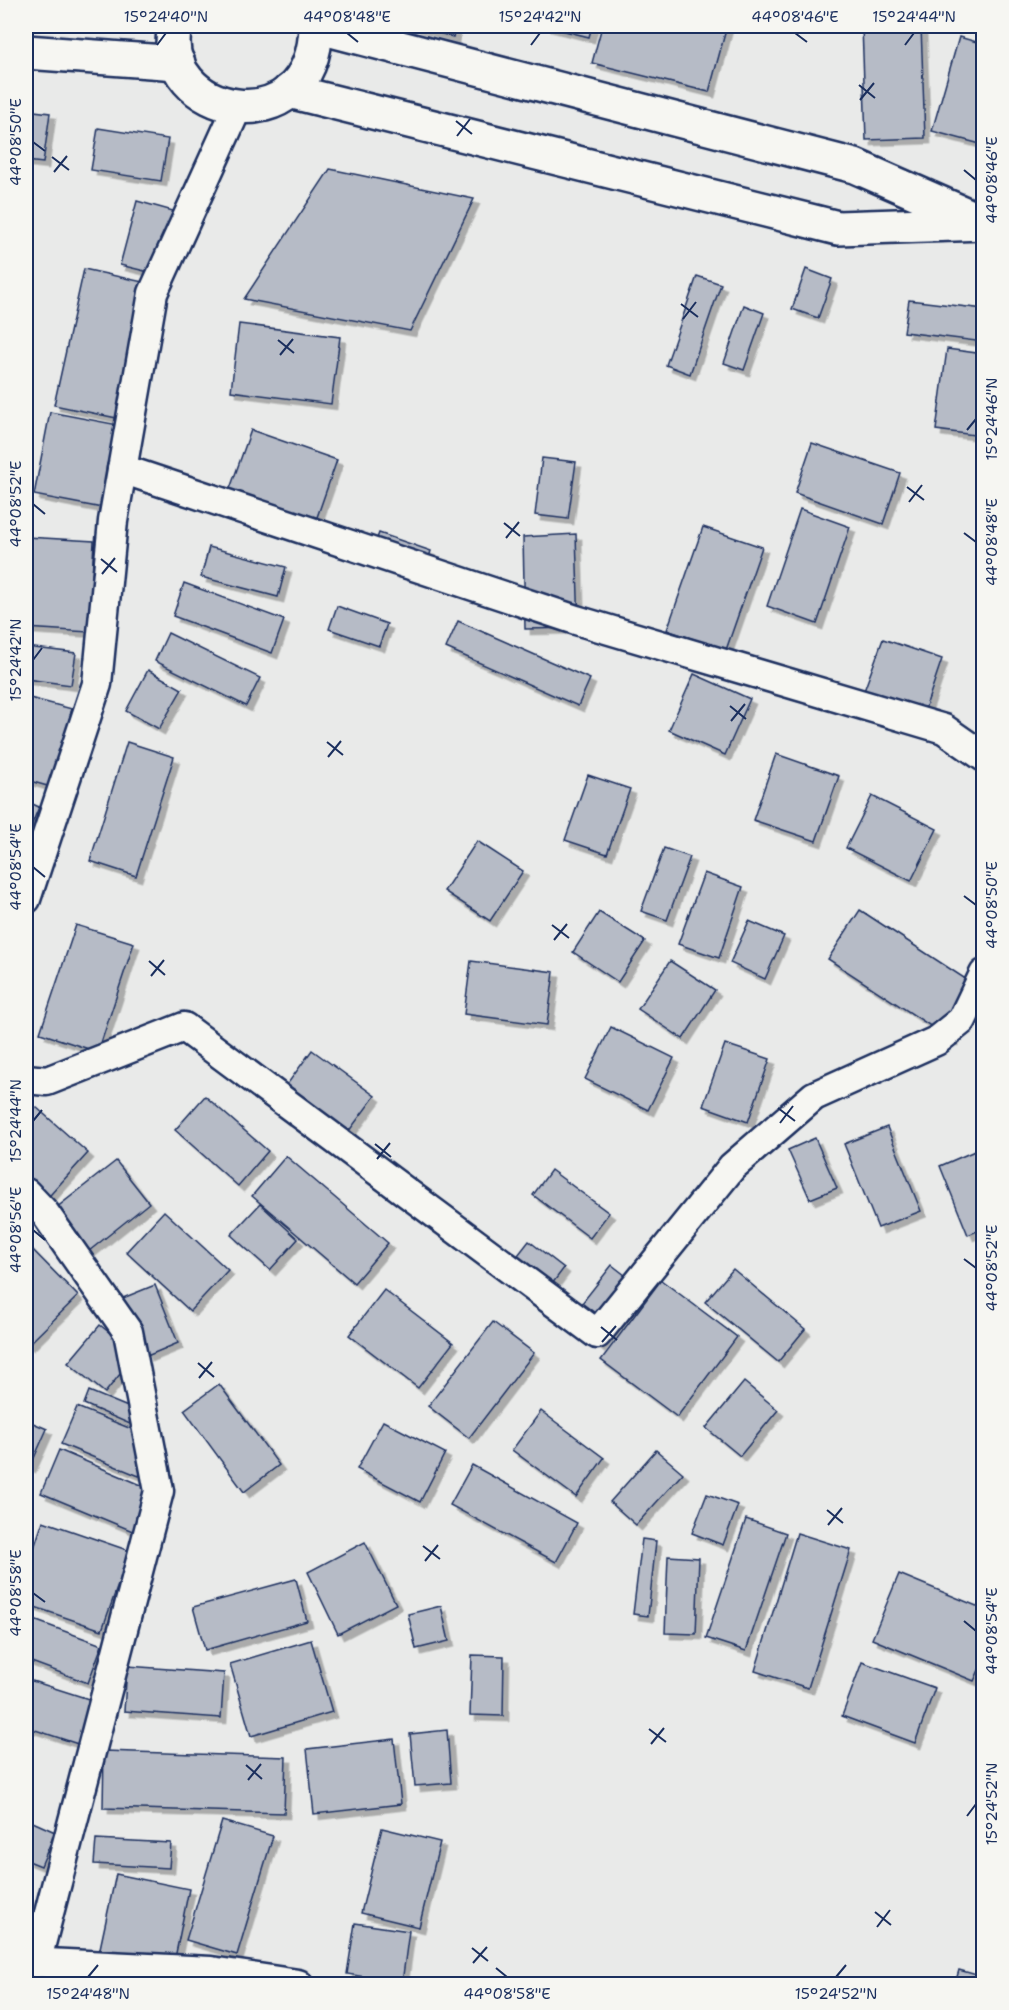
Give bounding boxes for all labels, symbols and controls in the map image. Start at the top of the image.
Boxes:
text: 15°24'40"N [124,7,208,27]
text: 44°08'48"E [303,7,391,27]
text: 15°24'42"N [498,7,582,27]
text: 44°08'46"E [751,7,839,27]
text: 15°24'44"N [872,7,956,27]
text: 44°08'50"E [6,98,26,186]
text: 44°08'46"E [982,136,1002,224]
text: 15°24'46"N [982,377,1002,461]
text: 44°08'52"E [6,461,26,547]
text: 44°08'48"E [982,498,1002,586]
text: 15°24'42"N [6,618,26,702]
text: 44°08'54"E [6,823,26,911]
text: 44°08'50"E [982,861,1002,949]
text: 15°24'44"N [6,1079,26,1163]
text: 44°08'56"E [6,1187,26,1273]
text: 44°08'52"E [982,1225,1002,1311]
text: 44°08'58"E [6,1549,26,1637]
text: 44°08'54"E [982,1587,1002,1675]
text: 15°24'52"N [982,1763,1002,1845]
text: 15°24'48"N [46,1984,130,2004]
text: 44°08'58"E [463,1984,551,2004]
text: 15°24'52"N [795,1984,877,2004]

